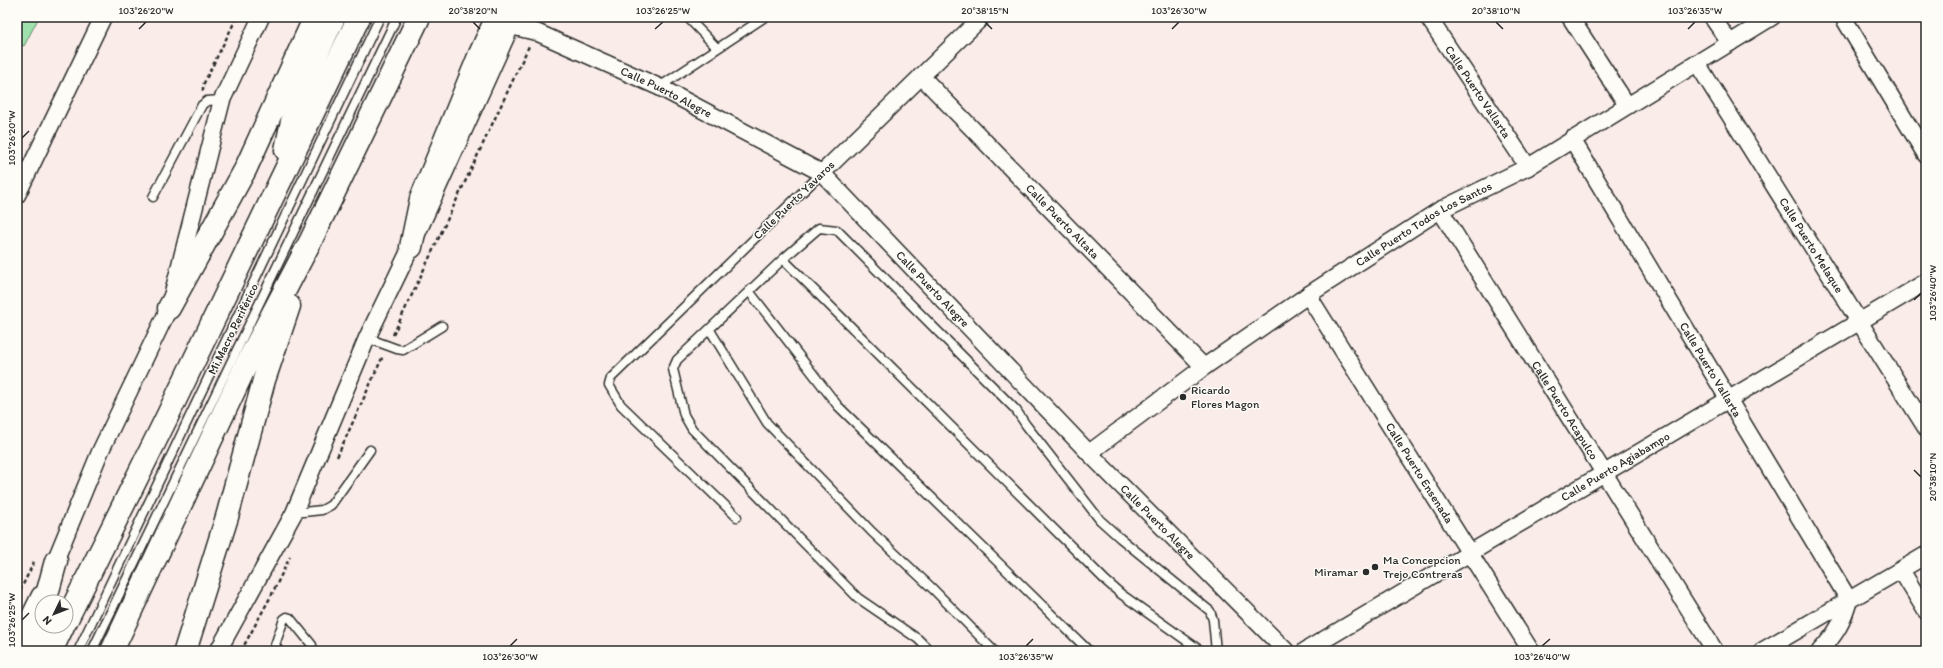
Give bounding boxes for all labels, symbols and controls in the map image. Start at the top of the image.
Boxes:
text: 103°26'20"W [118,4,174,17]
text: 20°38'20"N [449,4,498,17]
text: 103°26'25"W [636,4,691,17]
text: 20°38'15"N [961,4,1009,17]
text: 103°26'30"W [1151,4,1207,17]
text: 20°38'10"N [1472,4,1520,17]
text: 103°26'35"W [1668,4,1723,17]
street label: Calle Puerto Vallarta [1442,43,1514,141]
street label: Calle Puerto Alegre [618,64,714,121]
text: 103°26'20"W [5,110,18,166]
street label: Calle Puerto Yavaros [750,158,838,242]
street label: Calle Puerto Todos Los Santos [1353,179,1494,269]
street label: Calle Puerto Altata [1023,181,1103,262]
street label: Calle Puerto Melaque [1776,195,1847,296]
street label: Calle Puerto Alegre [893,248,972,330]
text: 103°26'40"W [1926,265,1939,321]
street label: Mi Macro Periférico [205,281,261,377]
street label: Calle Puerto Vallarta [1677,320,1744,420]
street label: Calle Puerto Acapulco [1529,358,1601,462]
place label: Ricardo Flores Magon [1191,383,1260,411]
marker: Ricardo Flores Magon [1178,392,1188,402]
street label: Calle Puerto Ensenada [1383,420,1456,526]
street label: Calle Puerto Agiabampo [1558,429,1672,504]
text: 20°38'10"N [1926,453,1939,501]
street label: Calle Puerto Alegre [1117,482,1198,563]
place label: Ma Concepcion Trejo Contreras [1383,553,1463,581]
marker: Ma Concepcion Trejo Contreras [1370,562,1380,572]
place label: Miramar [1314,565,1358,579]
marker: Miramar [1361,567,1371,577]
text: 103°26'25"W [5,592,18,647]
north arrow [34,594,74,634]
text: N [40,613,54,628]
text: 103°26'30"W [482,650,538,663]
text: 103°26'35"W [999,650,1054,663]
text: 103°26'40"W [1514,650,1570,663]

